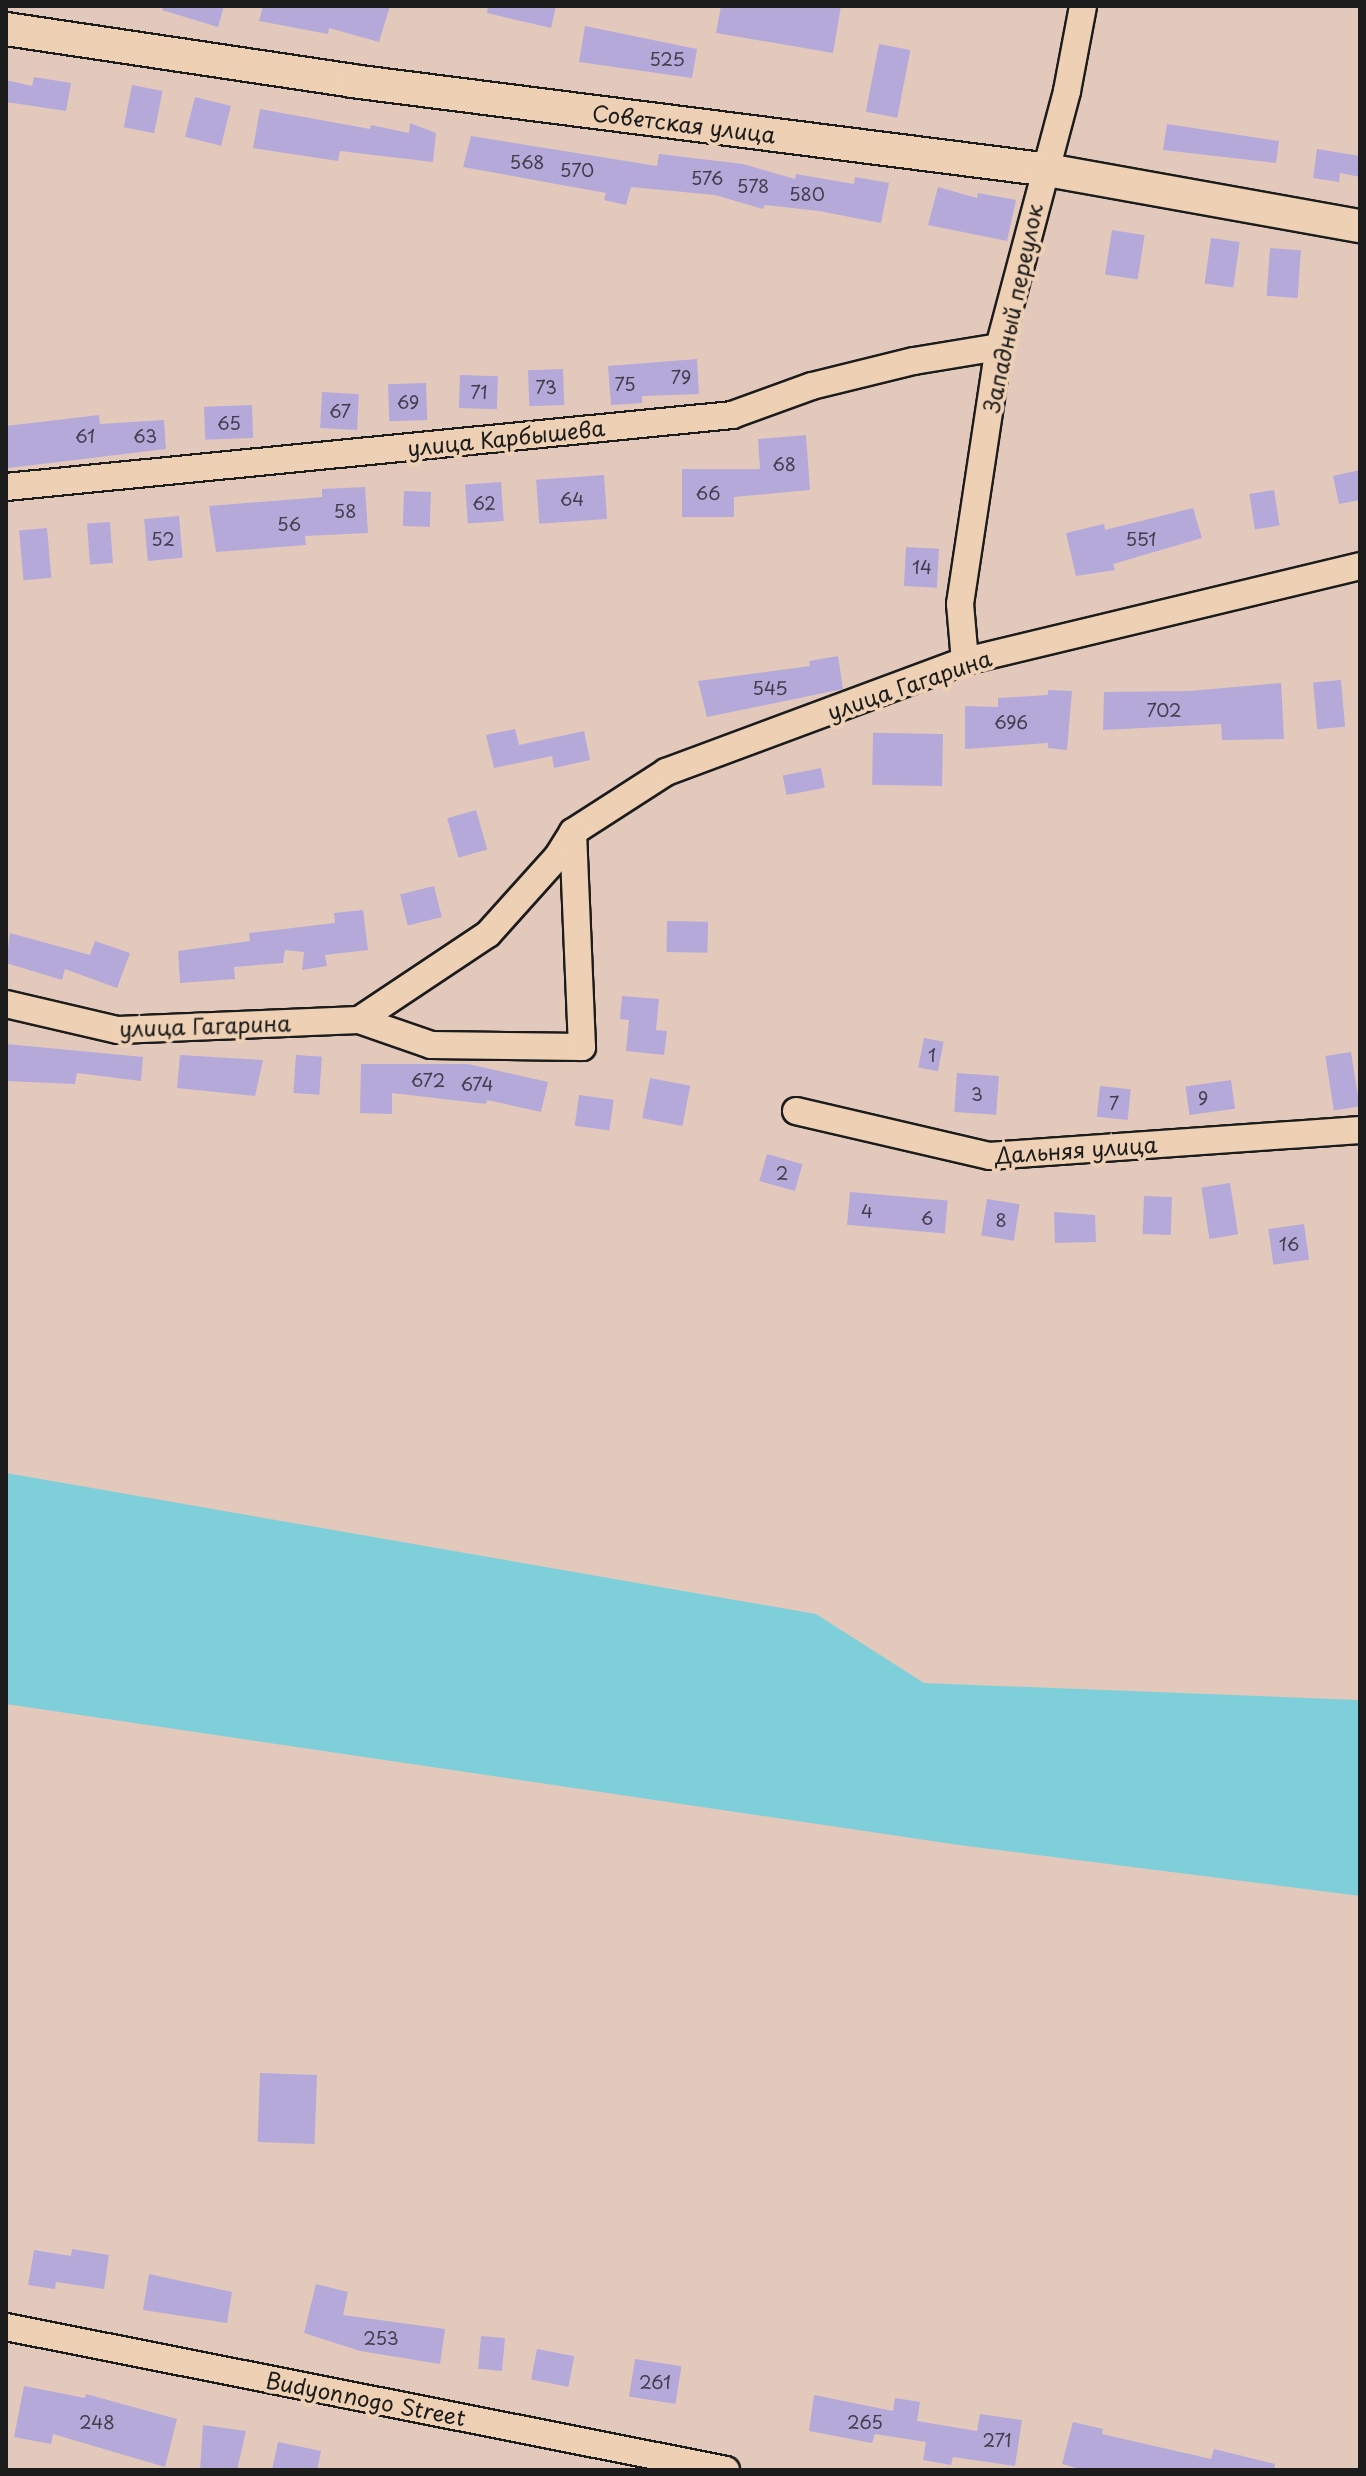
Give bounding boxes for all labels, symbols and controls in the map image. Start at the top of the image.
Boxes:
house number: 525 [649,48,685,70]
street label: Советская улица [590,99,778,147]
house number: 568 [509,151,545,173]
house number: 570 [560,159,594,181]
house number: 576 [691,167,723,189]
house number: 578 [737,175,769,197]
house number: 580 [789,183,825,205]
street label: Западный переулок [977,201,1047,415]
house number: 79 [671,366,691,388]
house number: 75 [615,373,635,395]
house number: 73 [535,376,557,398]
house number: 71 [471,381,487,403]
house number: 69 [397,391,419,413]
house number: 67 [329,400,351,422]
house number: 65 [217,412,241,434]
street label: улица Карбышева [406,413,606,461]
house number: 61 [75,425,95,447]
house number: 63 [133,425,157,447]
house number: 68 [772,453,796,475]
house number: 66 [696,482,720,504]
house number: 64 [560,488,584,510]
house number: 62 [472,492,496,514]
house number: 58 [334,500,356,522]
house number: 56 [277,513,301,535]
house number: 52 [151,528,175,550]
house number: 551 [1126,528,1156,550]
house number: 14 [912,556,932,578]
street label: улица Гагарина [823,644,995,724]
house number: 545 [752,677,788,699]
house number: 702 [1146,699,1182,721]
house number: 696 [994,711,1028,733]
street label: улица Гагарина [119,1009,291,1041]
house number: 1 [928,1044,936,1066]
house number: 672 [411,1069,445,1091]
house number: 674 [460,1073,494,1095]
house number: 3 [971,1083,983,1105]
house number: 9 [1198,1087,1208,1109]
house number: 7 [1109,1092,1119,1114]
street label: Дальняя улица [993,1130,1159,1168]
house number: 2 [776,1162,788,1184]
house number: 4 [861,1200,873,1222]
house number: 6 [921,1207,933,1229]
house number: 8 [995,1209,1007,1231]
house number: 16 [1279,1233,1299,1255]
house number: 253 [363,2327,399,2349]
street label: Budyonnogo Street [264,2366,468,2430]
house number: 261 [639,2371,671,2393]
house number: 248 [79,2411,115,2433]
house number: 265 [847,2411,883,2433]
house number: 271 [982,2429,1012,2451]

